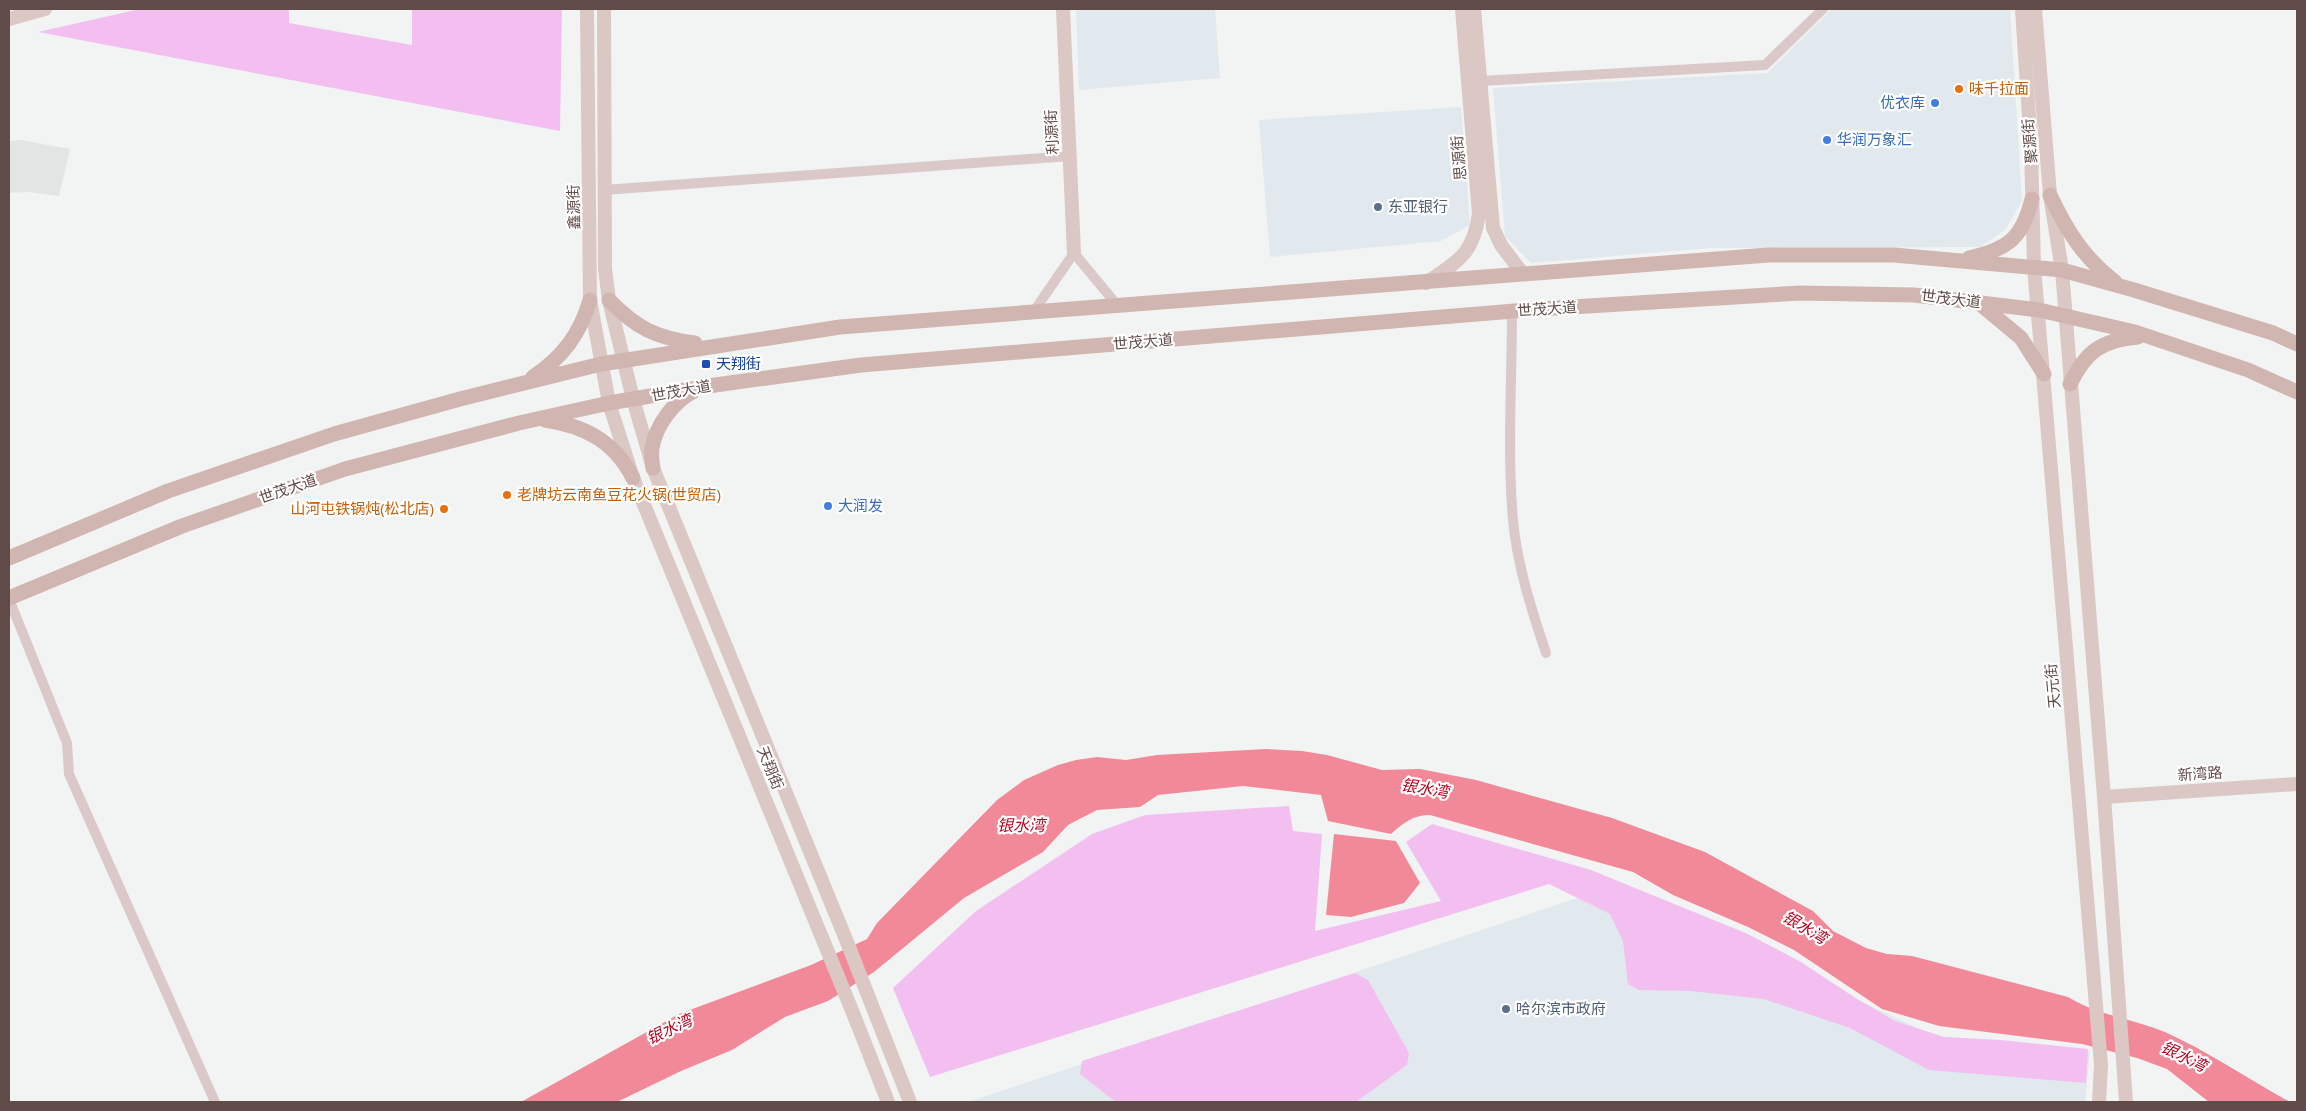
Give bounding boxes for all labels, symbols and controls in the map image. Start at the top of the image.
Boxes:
place label: 味千拉面 [1969,78,2029,98]
marker: 味千拉面 [1953,83,1965,95]
place label: 优衣库 [1880,92,1925,112]
marker: 优衣库 [1929,97,1941,109]
street label: 利源街 [1040,109,1062,155]
street label: 聚源街 [2017,118,2041,164]
place label: 华润万象汇 [1837,129,1912,149]
marker: 华润万象汇 [1821,134,1833,146]
street label: 思源街 [1446,135,1470,181]
street label: 鑫源街 [563,184,583,230]
place label: 东亚银行 [1388,196,1448,216]
marker: 东亚银行 [1372,201,1384,213]
street label: 世茂大道 [1920,284,1982,312]
street label: 世茂大道 [1516,296,1578,320]
street label: 世茂大道 [1112,328,1174,354]
place label: 天翔街 [716,353,761,373]
marker: 天翔街 [700,358,712,370]
street label: 世茂大道 [650,375,712,405]
street label: 世茂大道 [256,469,319,507]
place label: 老牌坊云南鱼豆花火锅(世贸店) [517,484,721,504]
marker: 老牌坊云南鱼豆花火锅(世贸店) [501,489,513,501]
place label: 大润发 [838,495,883,515]
place label: 山河屯铁锅炖(松北店) [290,498,434,518]
marker: 大润发 [822,500,834,512]
marker: 山河屯铁锅炖(松北店) [438,503,450,515]
street label: 天元街 [2040,663,2064,709]
street label: 天翔街 [753,743,789,792]
street label: 新湾路 [2177,761,2223,785]
water label: 银水湾 [1399,773,1453,804]
water label: 银水湾 [997,814,1048,836]
water label: 银水湾 [1779,905,1834,950]
place label: 哈尔滨市政府 [1516,998,1606,1018]
marker: 哈尔滨市政府 [1500,1003,1512,1015]
water label: 银水湾 [643,1008,698,1049]
water label: 银水湾 [2158,1036,2213,1078]

